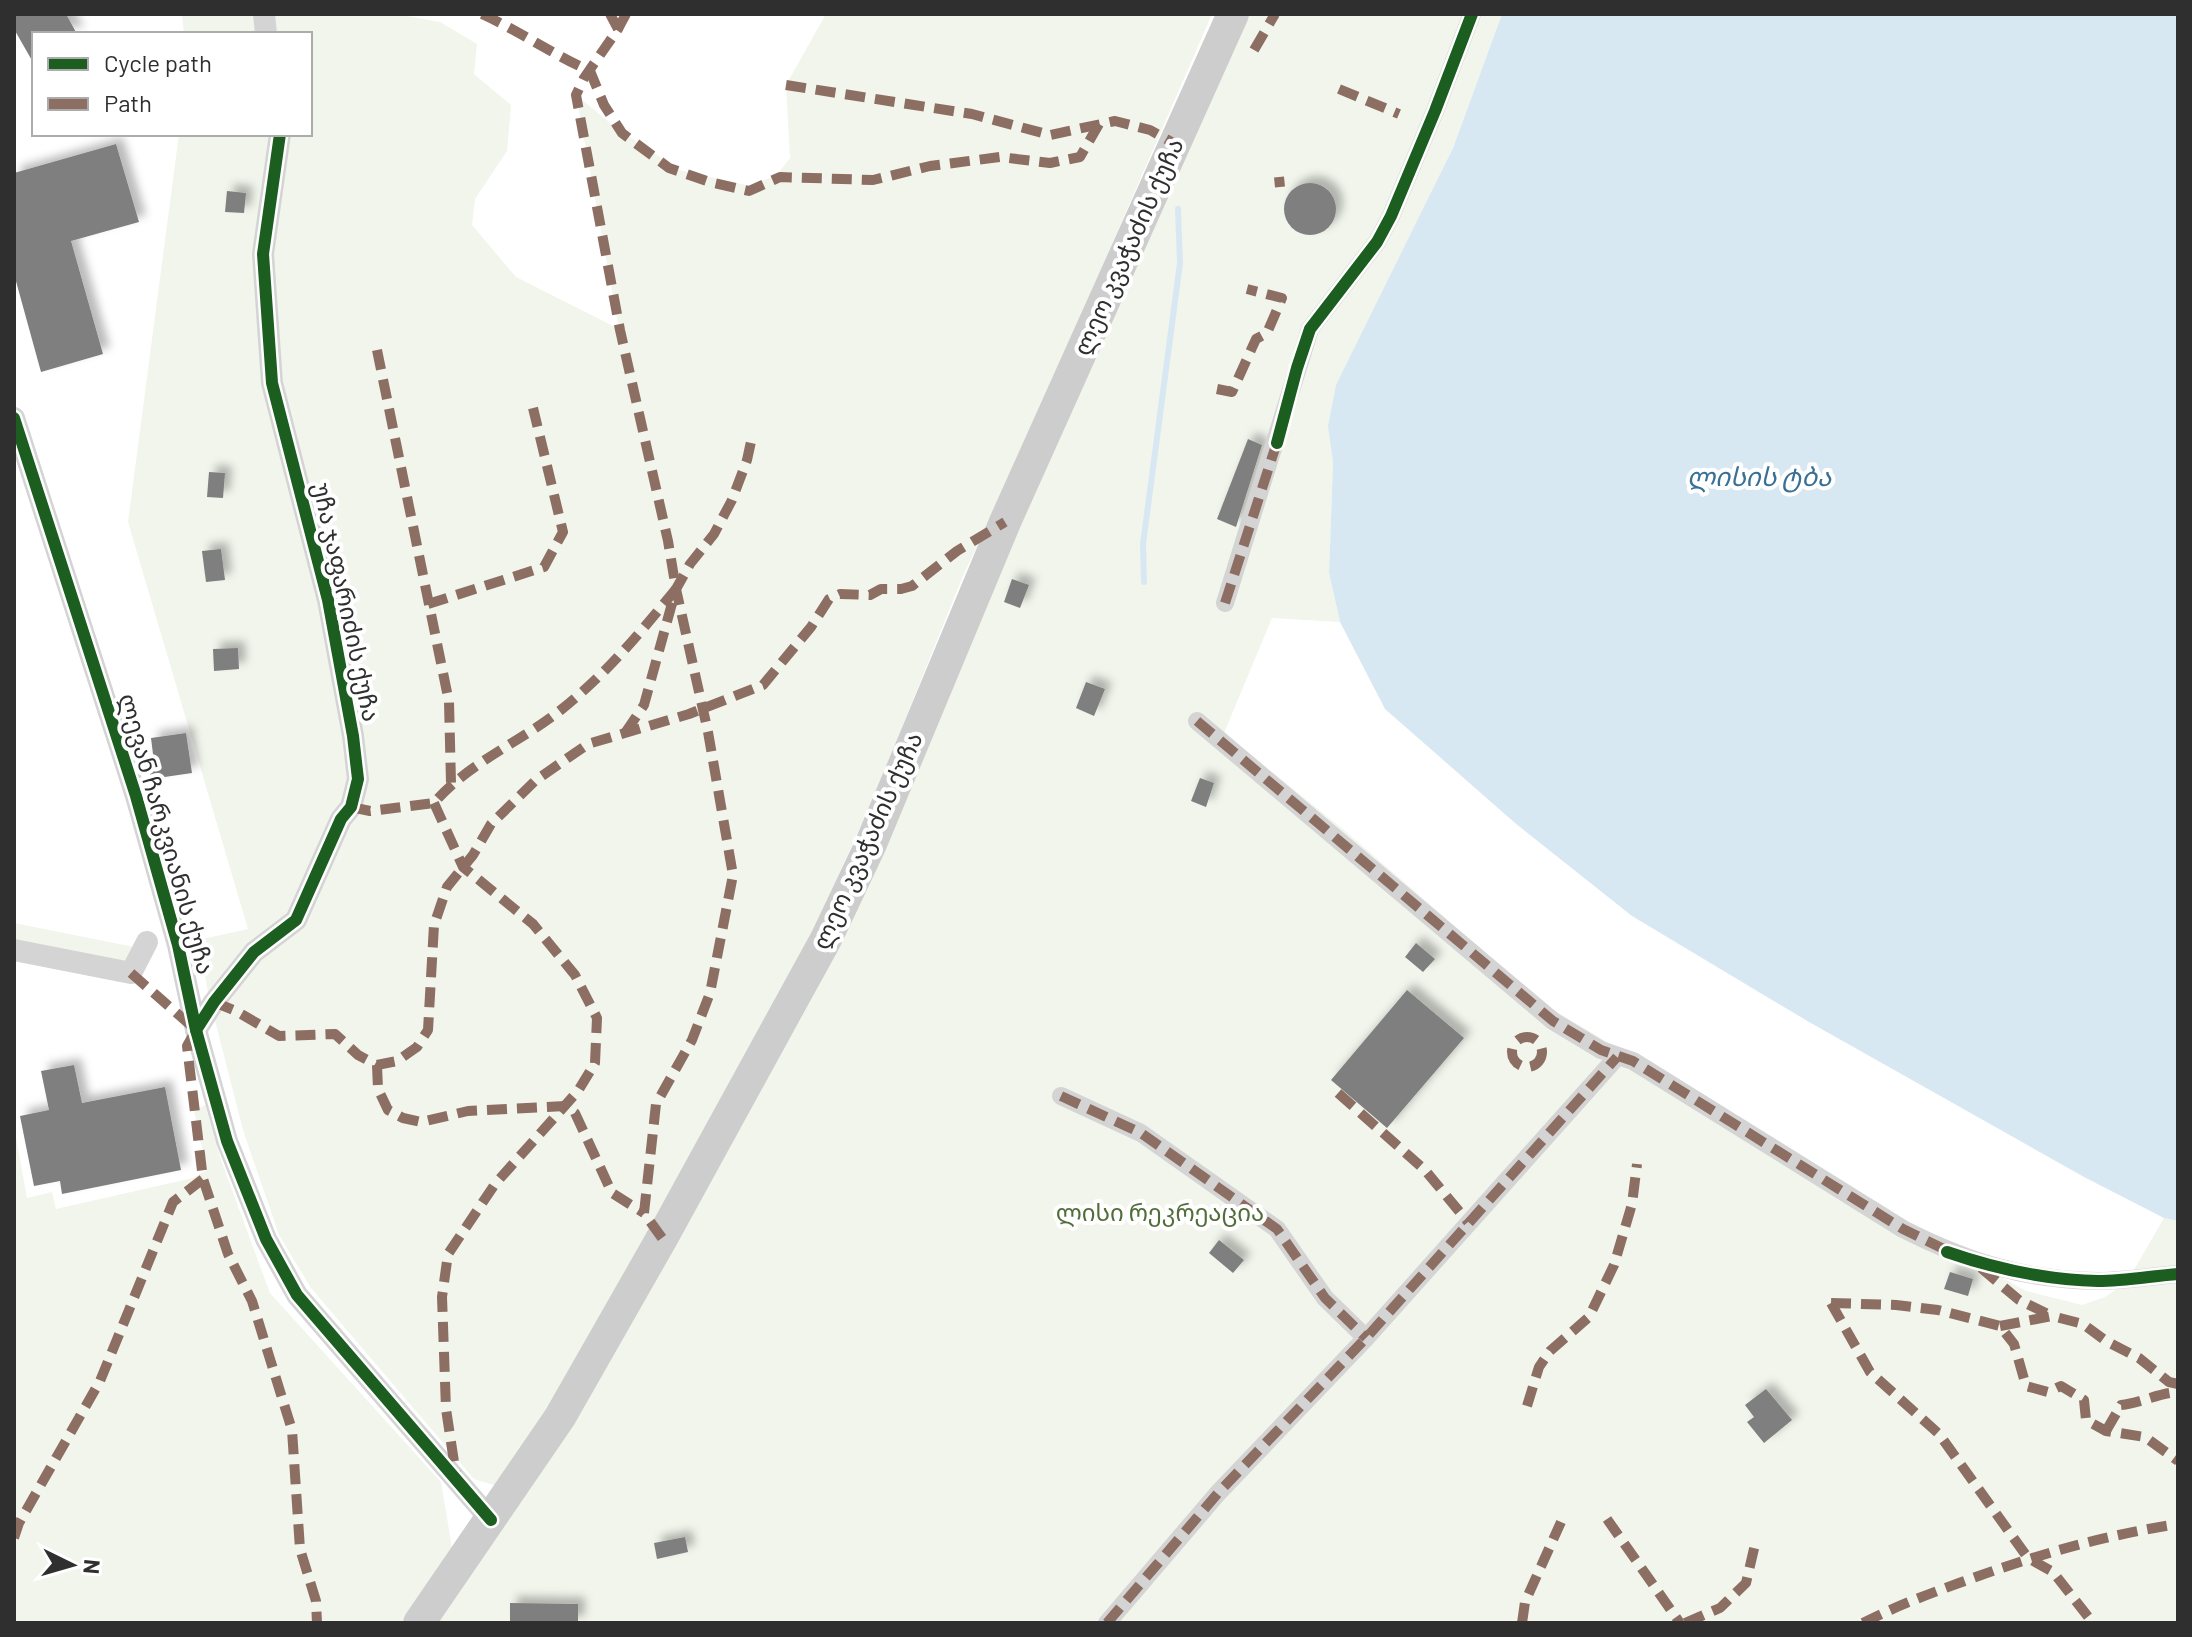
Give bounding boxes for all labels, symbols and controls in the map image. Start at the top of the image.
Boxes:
legend [32,32,312,136]
text: Cycle path [104,48,212,77]
text: Path [104,88,152,117]
street label: ლეო კვაჭაძის ქუჩა [1067,133,1190,360]
water label: ლისის ტბა [1687,460,1832,493]
street label: უჩა ჯაფარიძის ქუჩა [307,480,387,724]
street label: ლევან ჩარკვიანის ქუჩა [112,690,221,978]
street label: ლეო კვაჭაძის ქუჩა [806,727,929,954]
park label: ლისი რეკრეაცია [1056,1197,1264,1227]
north arrow [32,1525,112,1605]
text: N [79,1558,107,1575]

